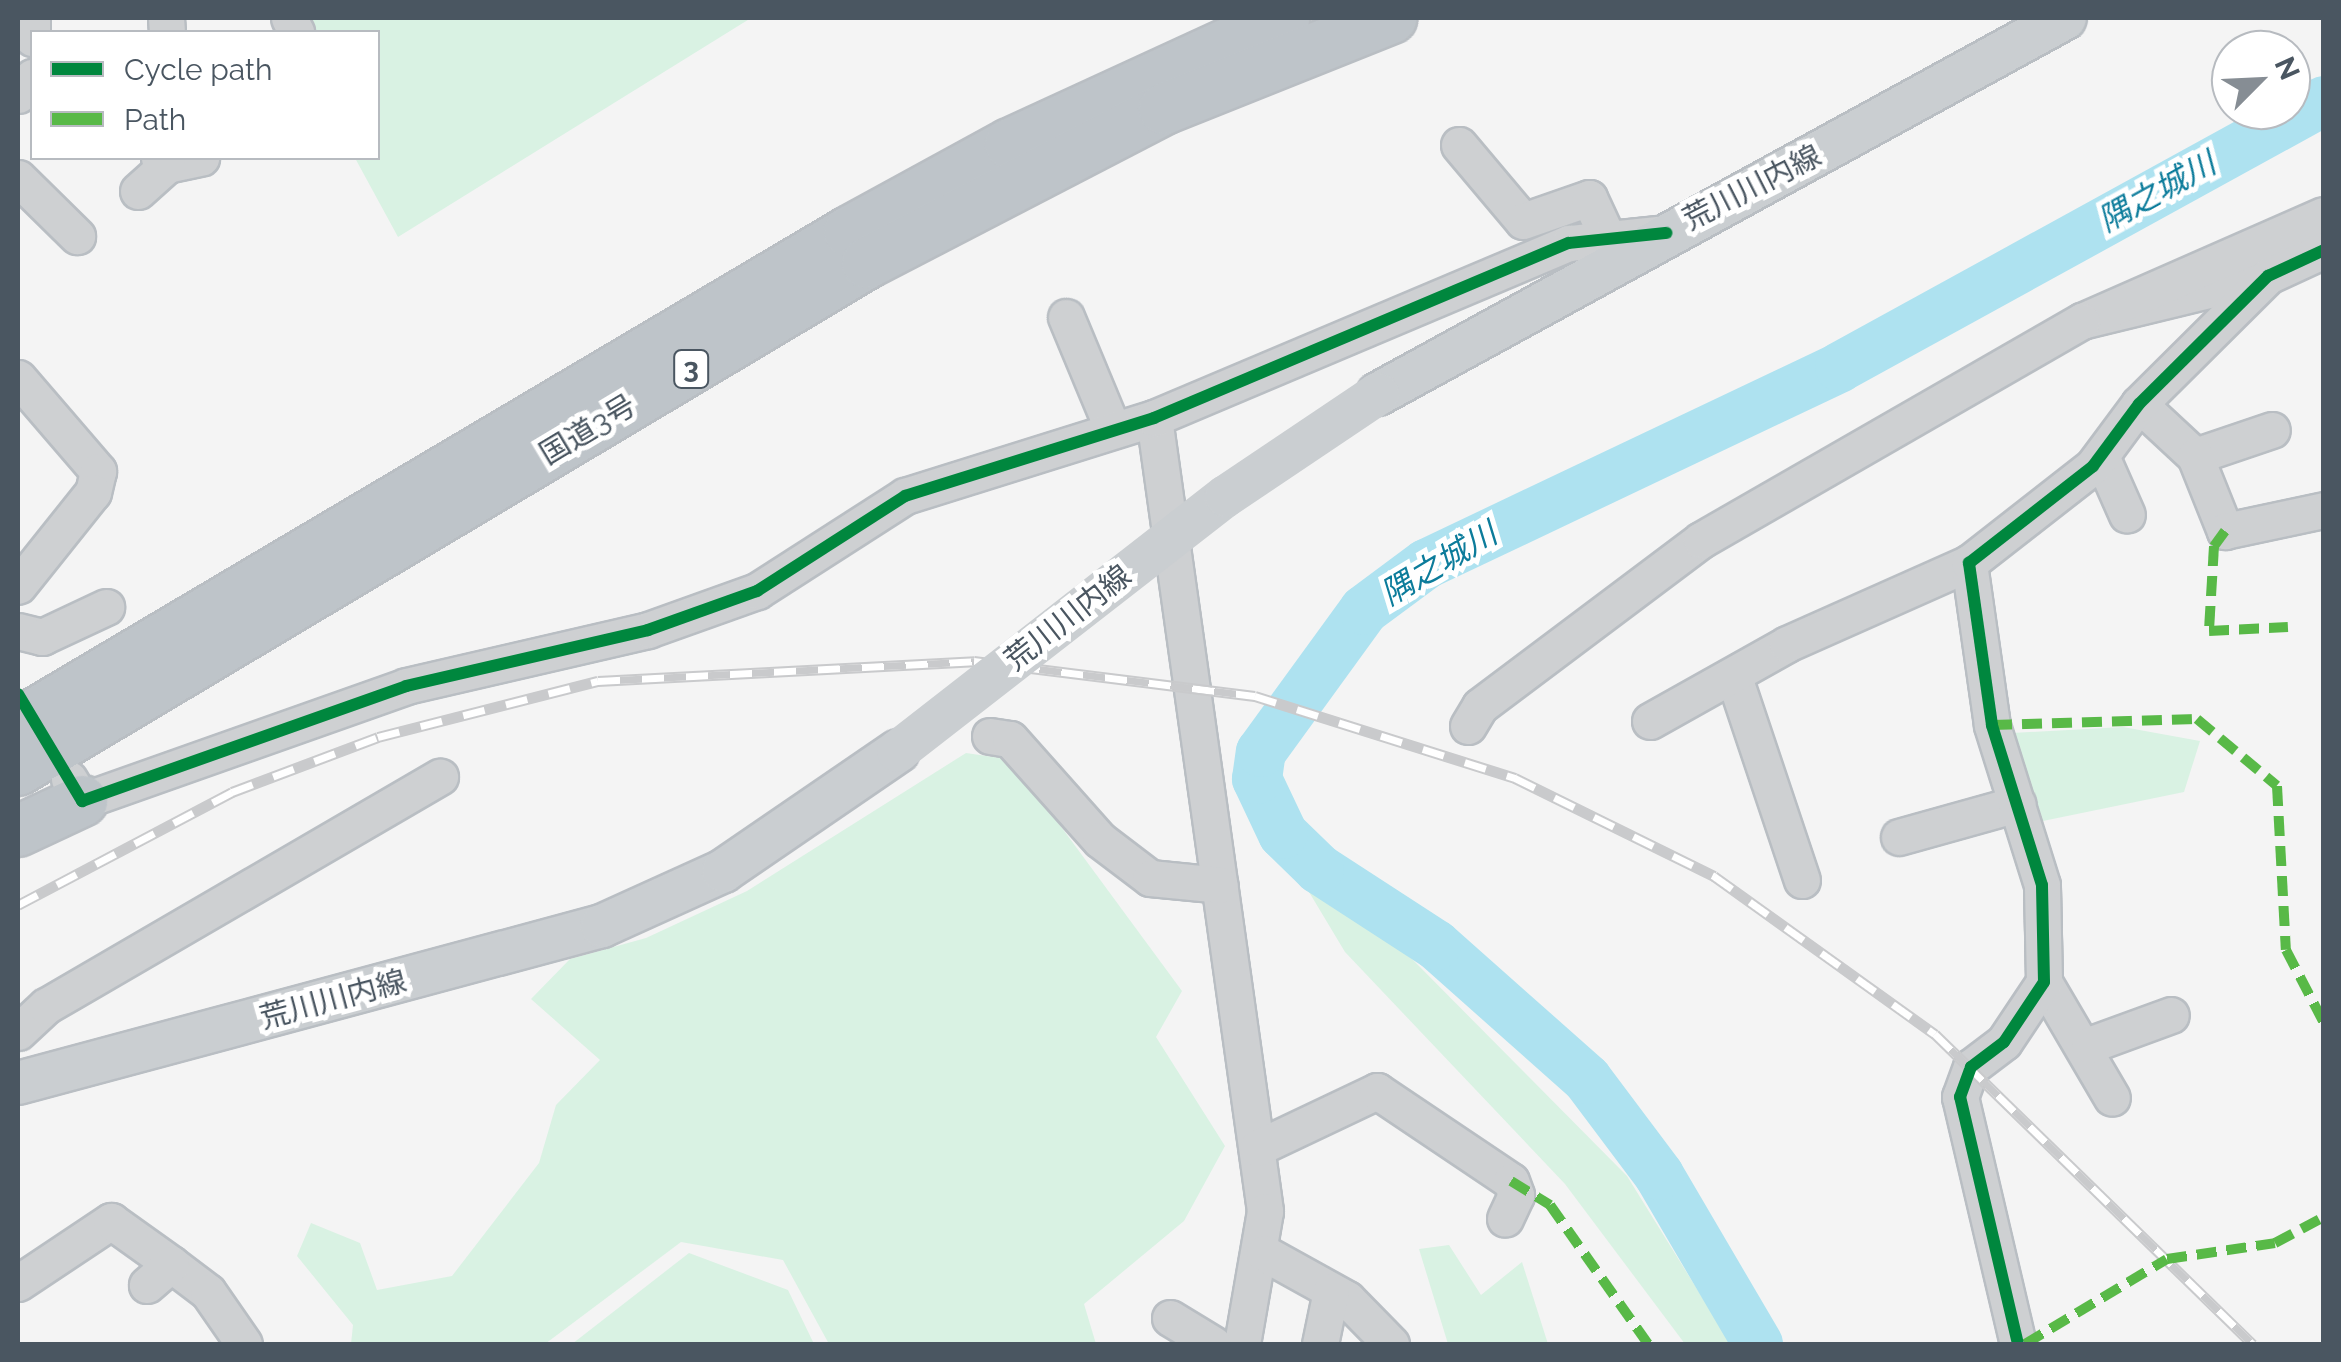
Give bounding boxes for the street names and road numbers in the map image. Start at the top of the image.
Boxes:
street label: 荒川川内線 [1677,138,1827,238]
road number: 3 [671,346,711,392]
street label: 国道3号 [533,387,643,473]
street label: 荒川川内線 [998,558,1138,678]
street label: 荒川川内線 [256,963,410,1037]

